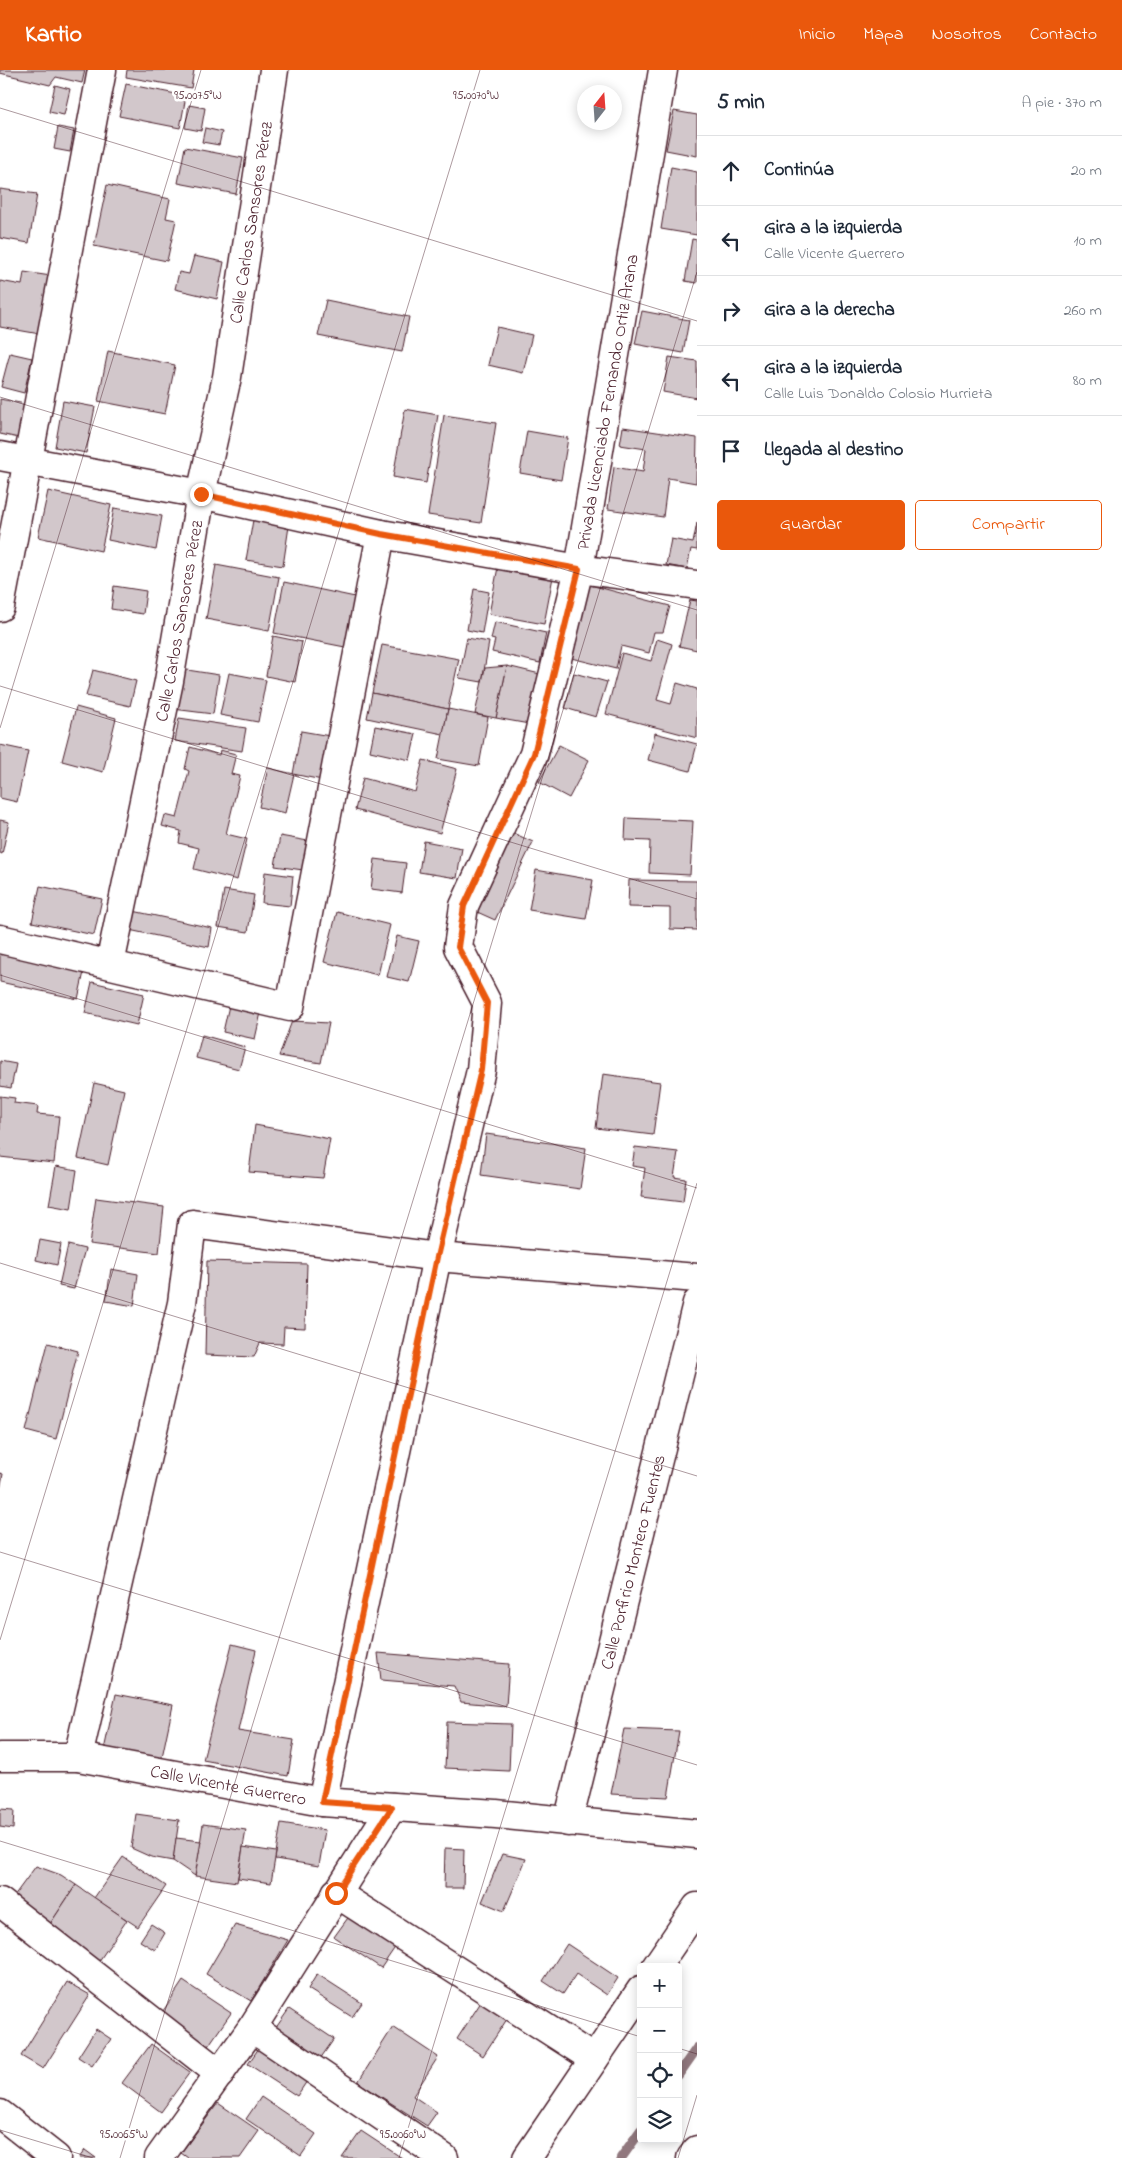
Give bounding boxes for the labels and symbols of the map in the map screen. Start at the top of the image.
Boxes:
north arrow [577,85,622,130]
text: 95.0075°W [174,87,222,105]
text: 95.0070°W [453,87,499,105]
street label: Calle Carlos Sansores Pérez [224,119,281,326]
street label: Privada Licenciado Fernando Ortiz Arana [571,252,647,552]
route end [190,483,213,506]
street label: Calle Carlos Sansores Pérez [150,518,211,724]
street label: Calle Porfirio Montero Fuentes [595,1452,674,1673]
street label: Calle Vicente Guerrero [148,1760,308,1814]
route start [325,1882,348,1905]
text: 95.0065°W [100,2126,148,2144]
text: 95.0060°W [380,2126,426,2144]

